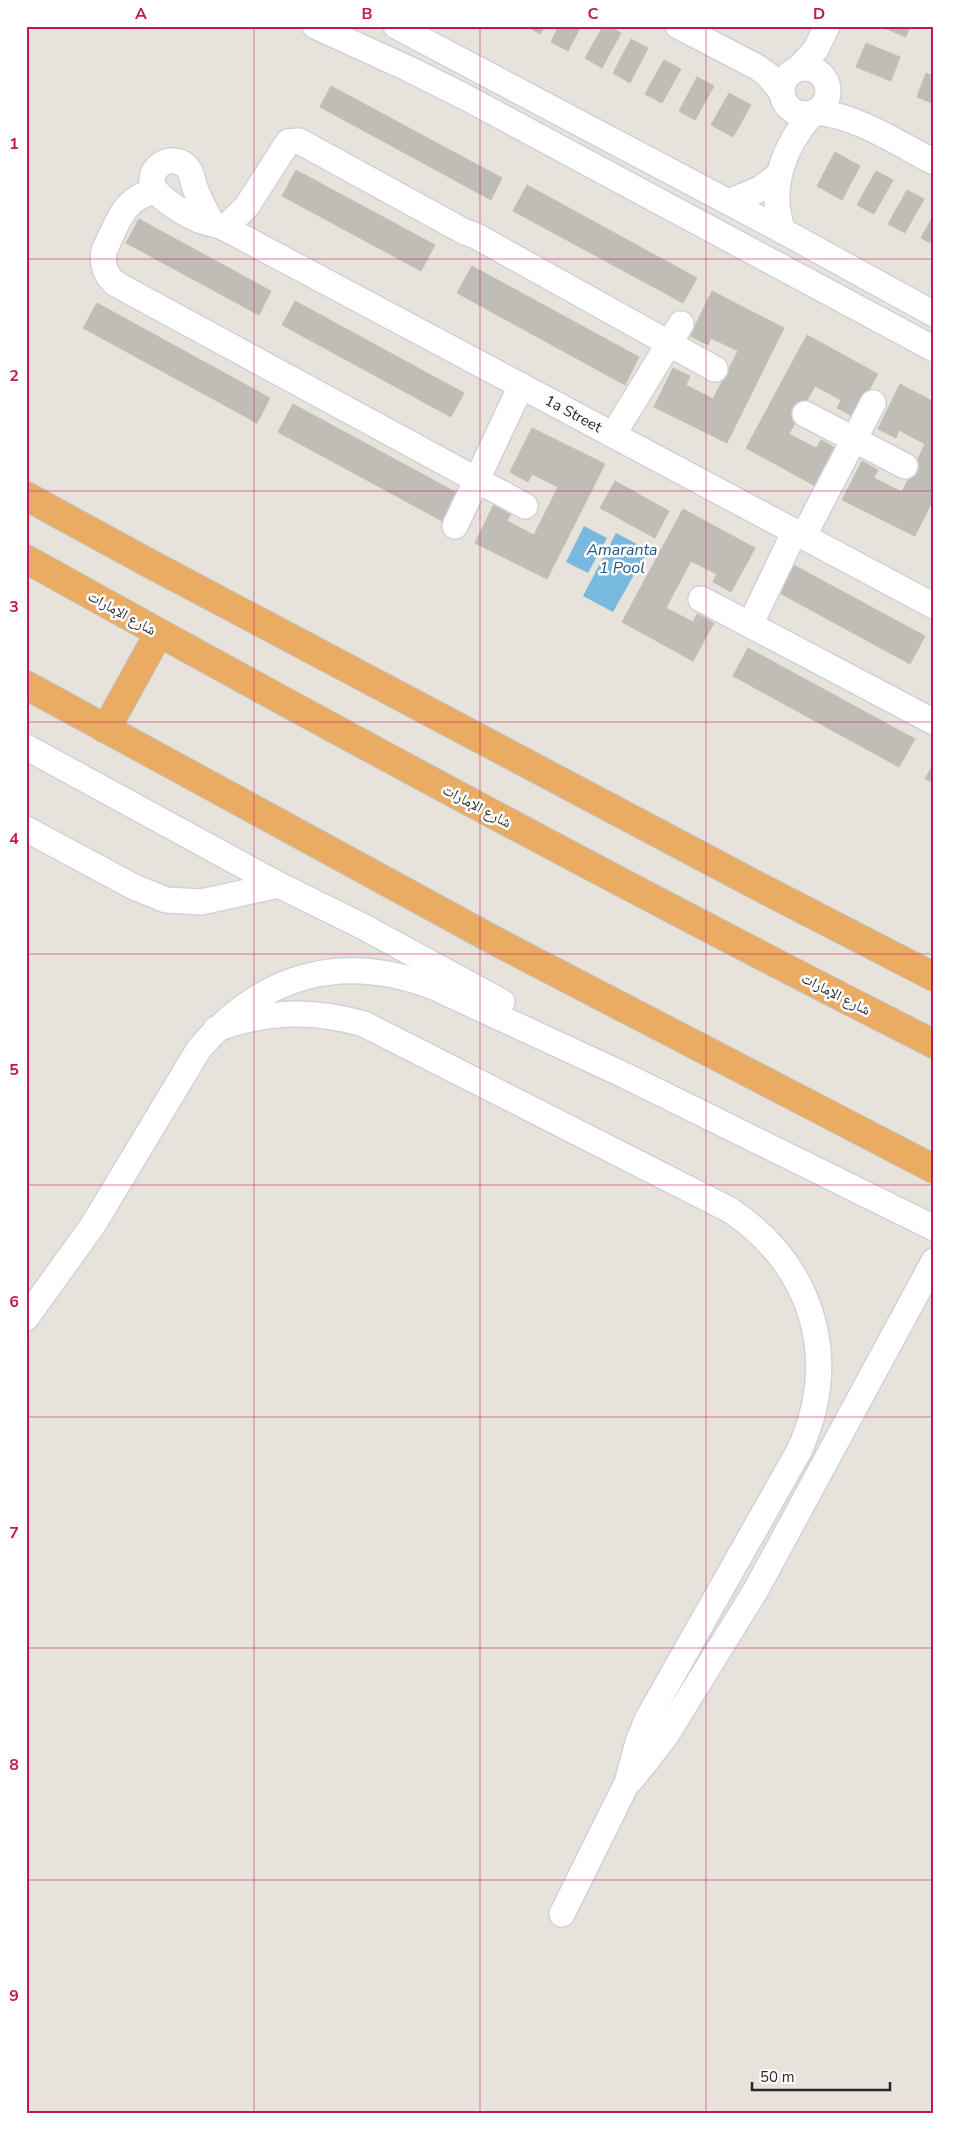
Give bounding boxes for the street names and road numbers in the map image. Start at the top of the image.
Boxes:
street label: 1a Street [541,390,606,437]
street label: شارع الإمارات [84,586,160,640]
street label: شارع الإمارات [439,779,515,833]
street label: شارع الإمارات [798,968,874,1020]

